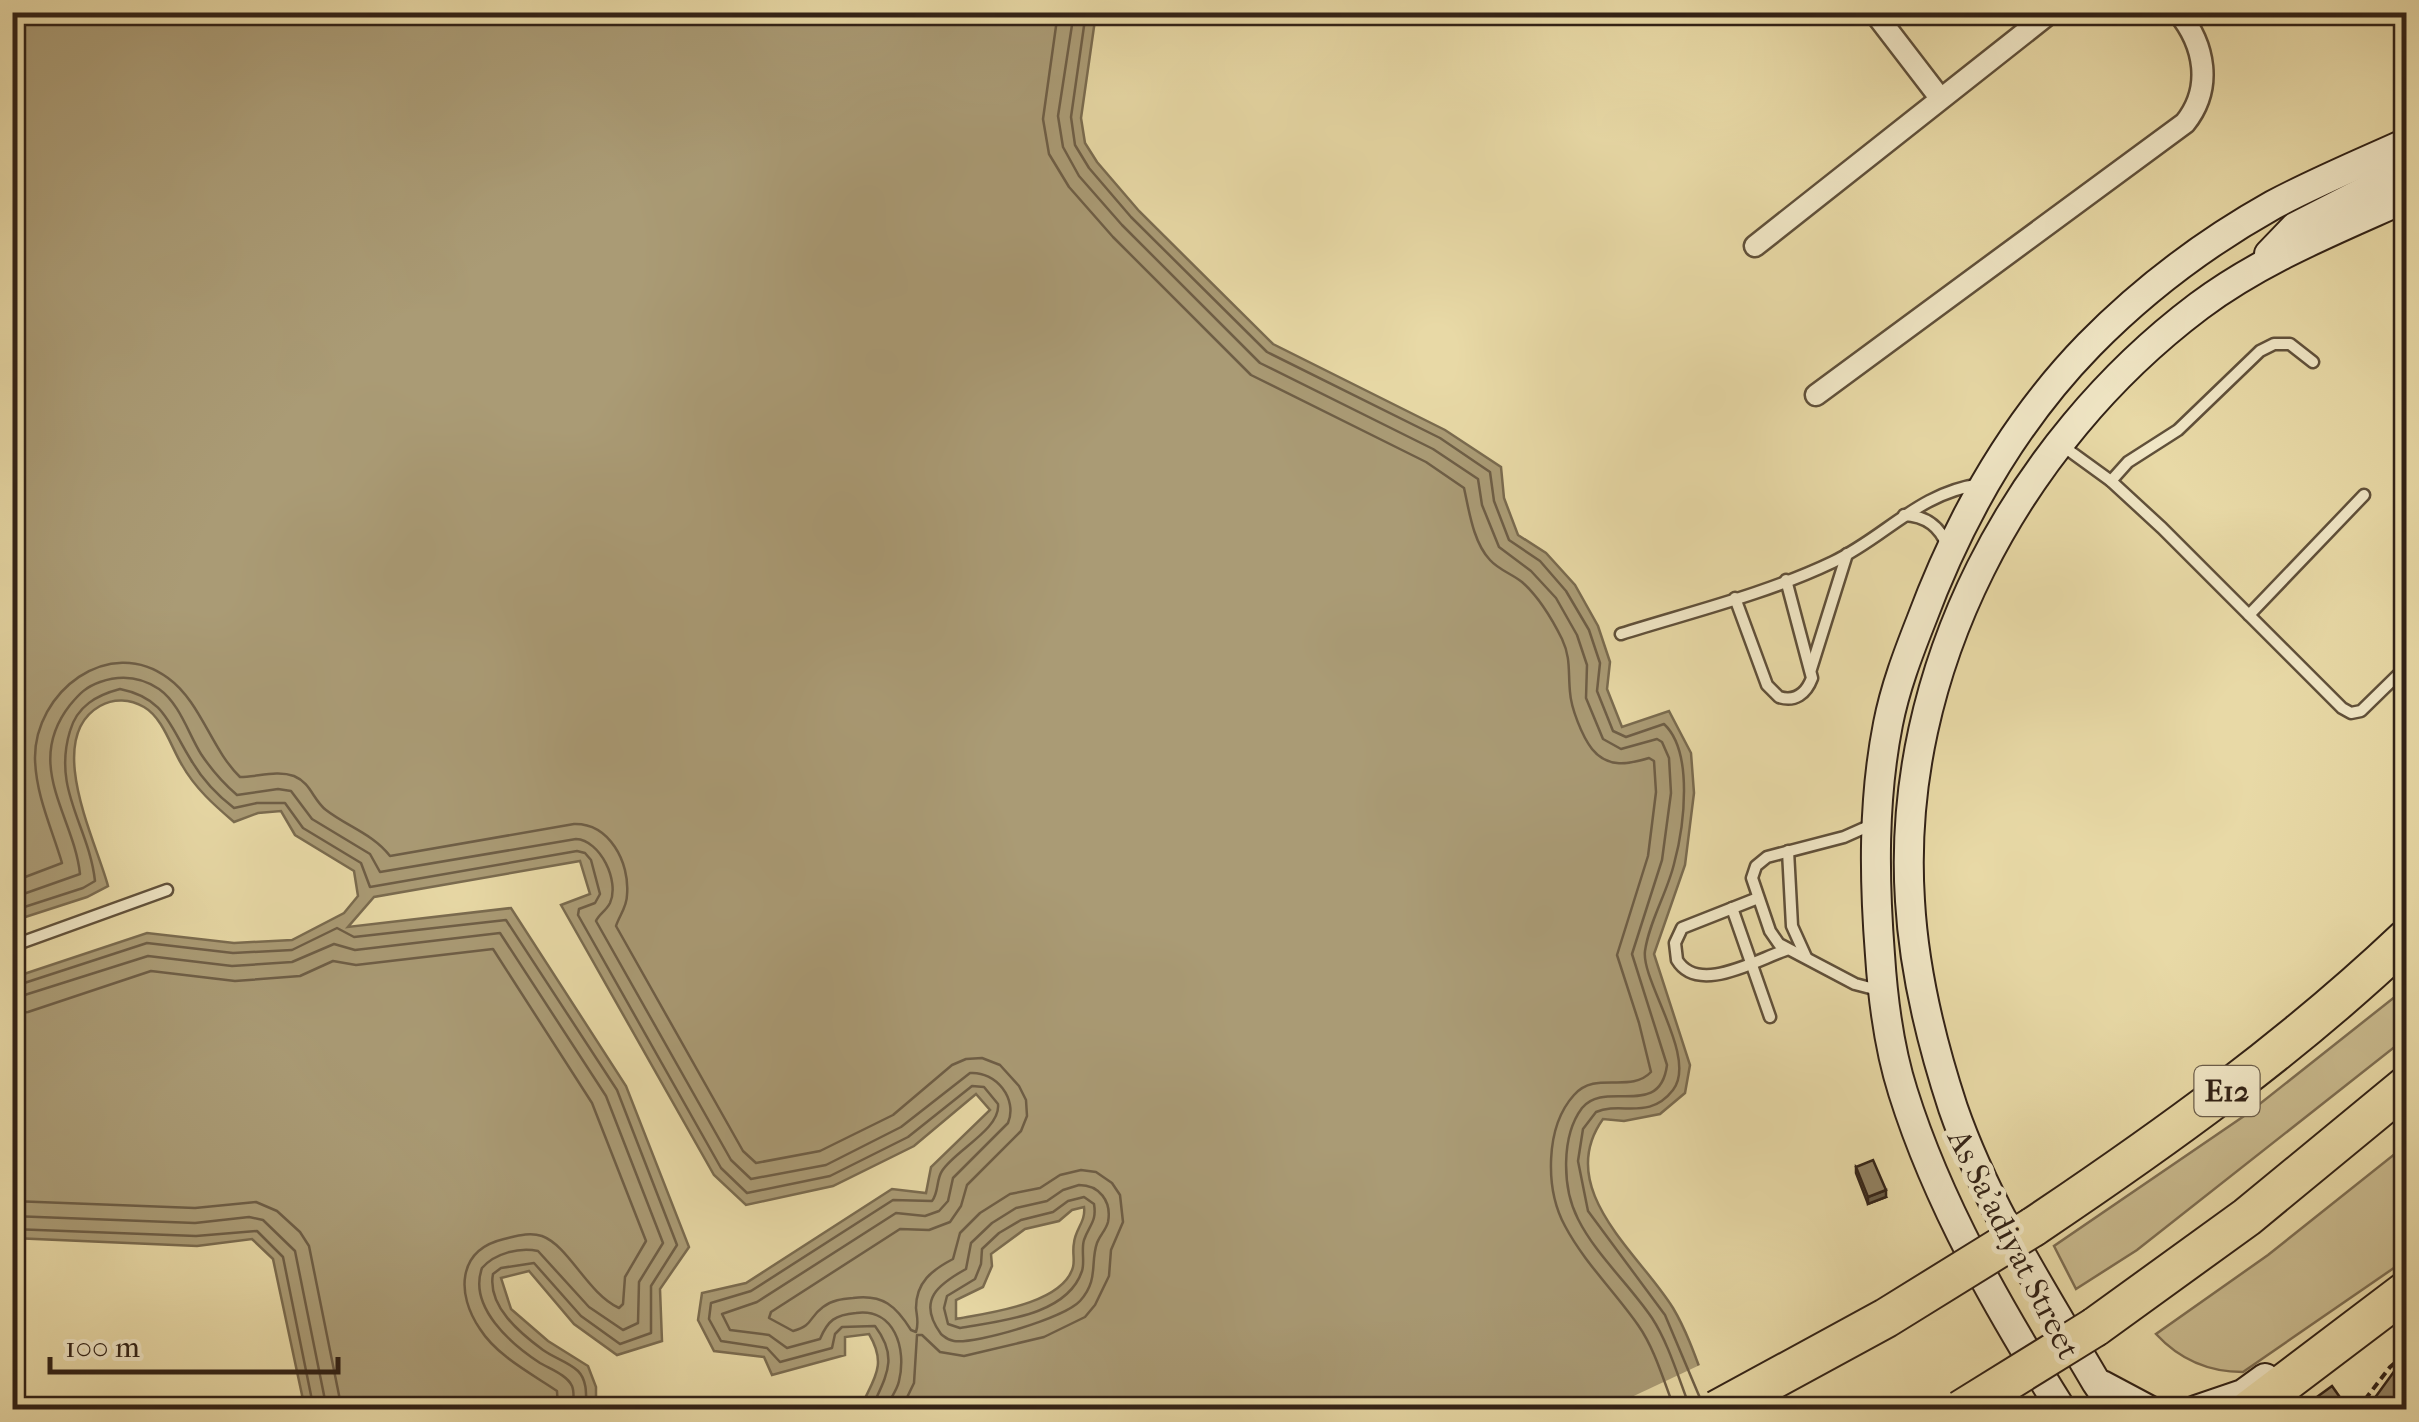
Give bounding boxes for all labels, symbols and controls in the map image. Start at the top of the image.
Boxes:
road number: E12 [2194,1066,2260,1116]
street label: As Sa'adiyat Street [1939,1122,2088,1366]
scale bar [50,1312,338,1374]
text: 100 m [65,1330,140,1365]

